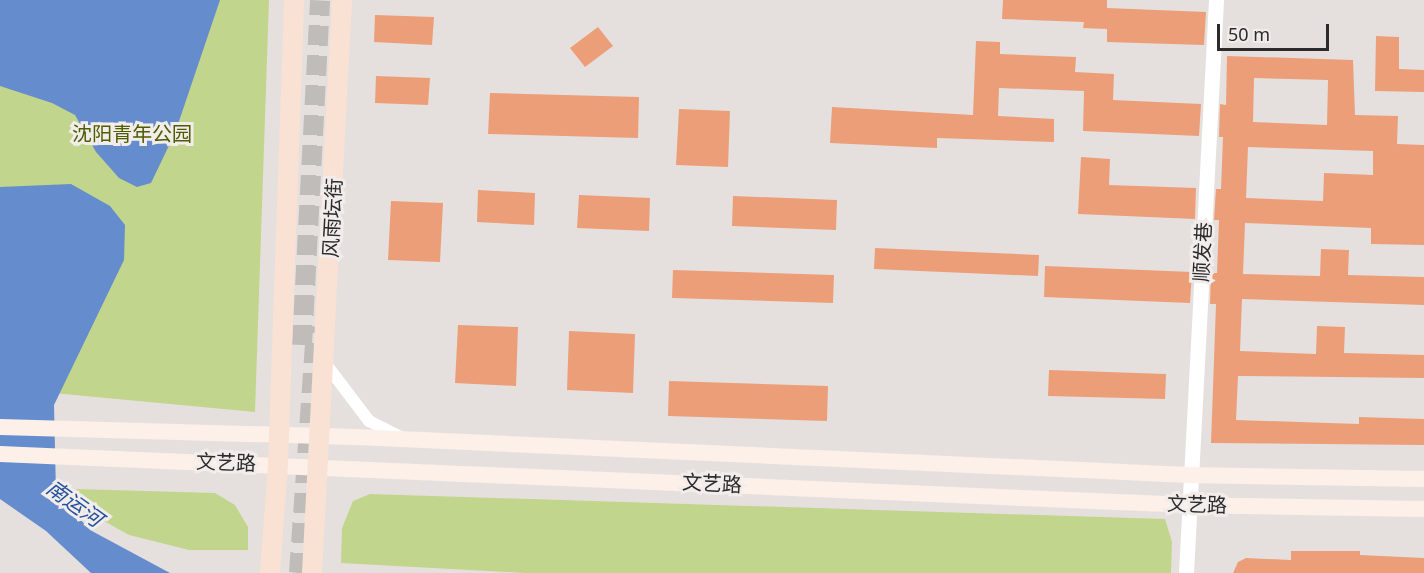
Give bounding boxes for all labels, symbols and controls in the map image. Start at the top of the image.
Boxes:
scale bar [1220,12,1332,50]
text: 50 m [1228,22,1270,46]
park label: 沈阳青年公园 [72,121,192,145]
street label: 风雨坛街 [318,177,346,259]
street label: 顺发巷 [1188,221,1216,283]
street label: 文艺路 [196,449,256,475]
street label: 文艺路 [681,469,743,497]
water label: 南运河 [42,474,108,532]
street label: 文艺路 [1167,491,1227,517]

